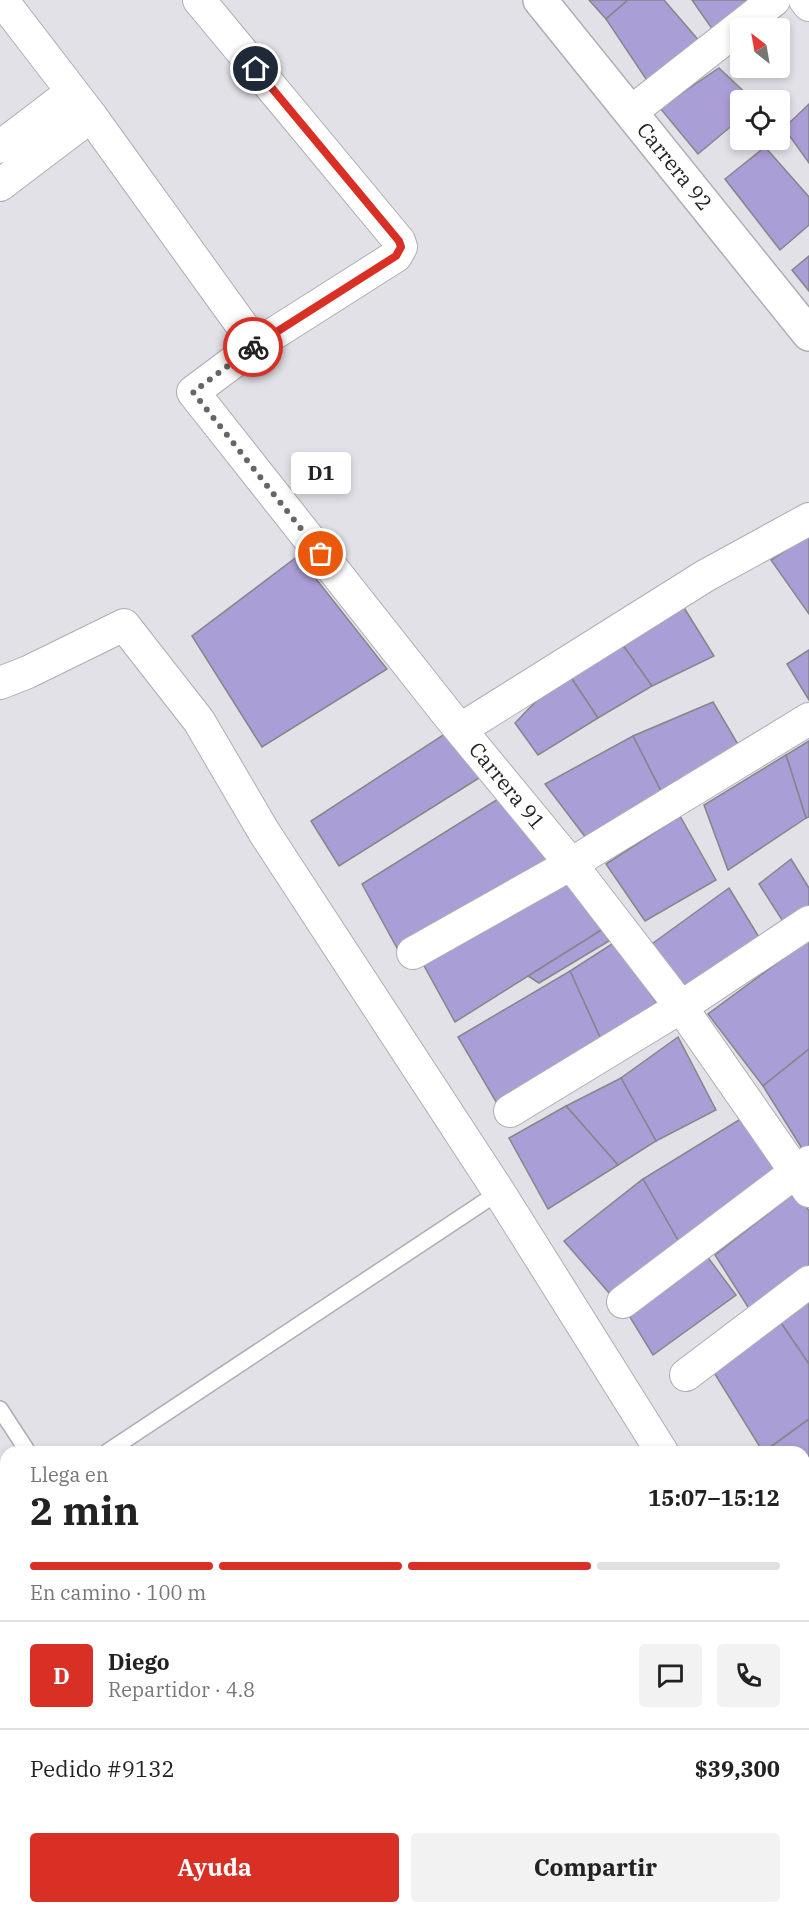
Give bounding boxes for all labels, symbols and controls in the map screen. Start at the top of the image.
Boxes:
north arrow [730,18,790,78]
map controls [730,18,790,150]
pin [230,43,281,94]
icon: home [239,52,272,85]
button: locate [730,90,790,150]
street label: Carrera 92 [631,116,719,216]
courier [223,317,283,377]
icon: bike [237,331,270,364]
callout: D1 [291,452,351,494]
text: D1 [307,459,335,486]
pin [295,528,346,579]
icon: bag [304,537,337,570]
street label: Carrera 91 [463,736,552,835]
text: Llega en [30,1461,108,1488]
text: 15:07–15:12 [648,1483,780,1512]
text: 2 min [30,1485,139,1536]
text: En camino · 100 m [30,1579,206,1606]
button: chat [639,1644,702,1707]
button: phone [717,1644,780,1707]
text: Diego [108,1647,170,1676]
text: D [53,1661,70,1690]
text: Repartidor · 4.8 [108,1676,255,1703]
text: Pedido #9132 [30,1754,175,1783]
text: $39,300 [695,1754,780,1783]
button: Ayuda [30,1833,399,1902]
button: Compartir [411,1833,780,1902]

